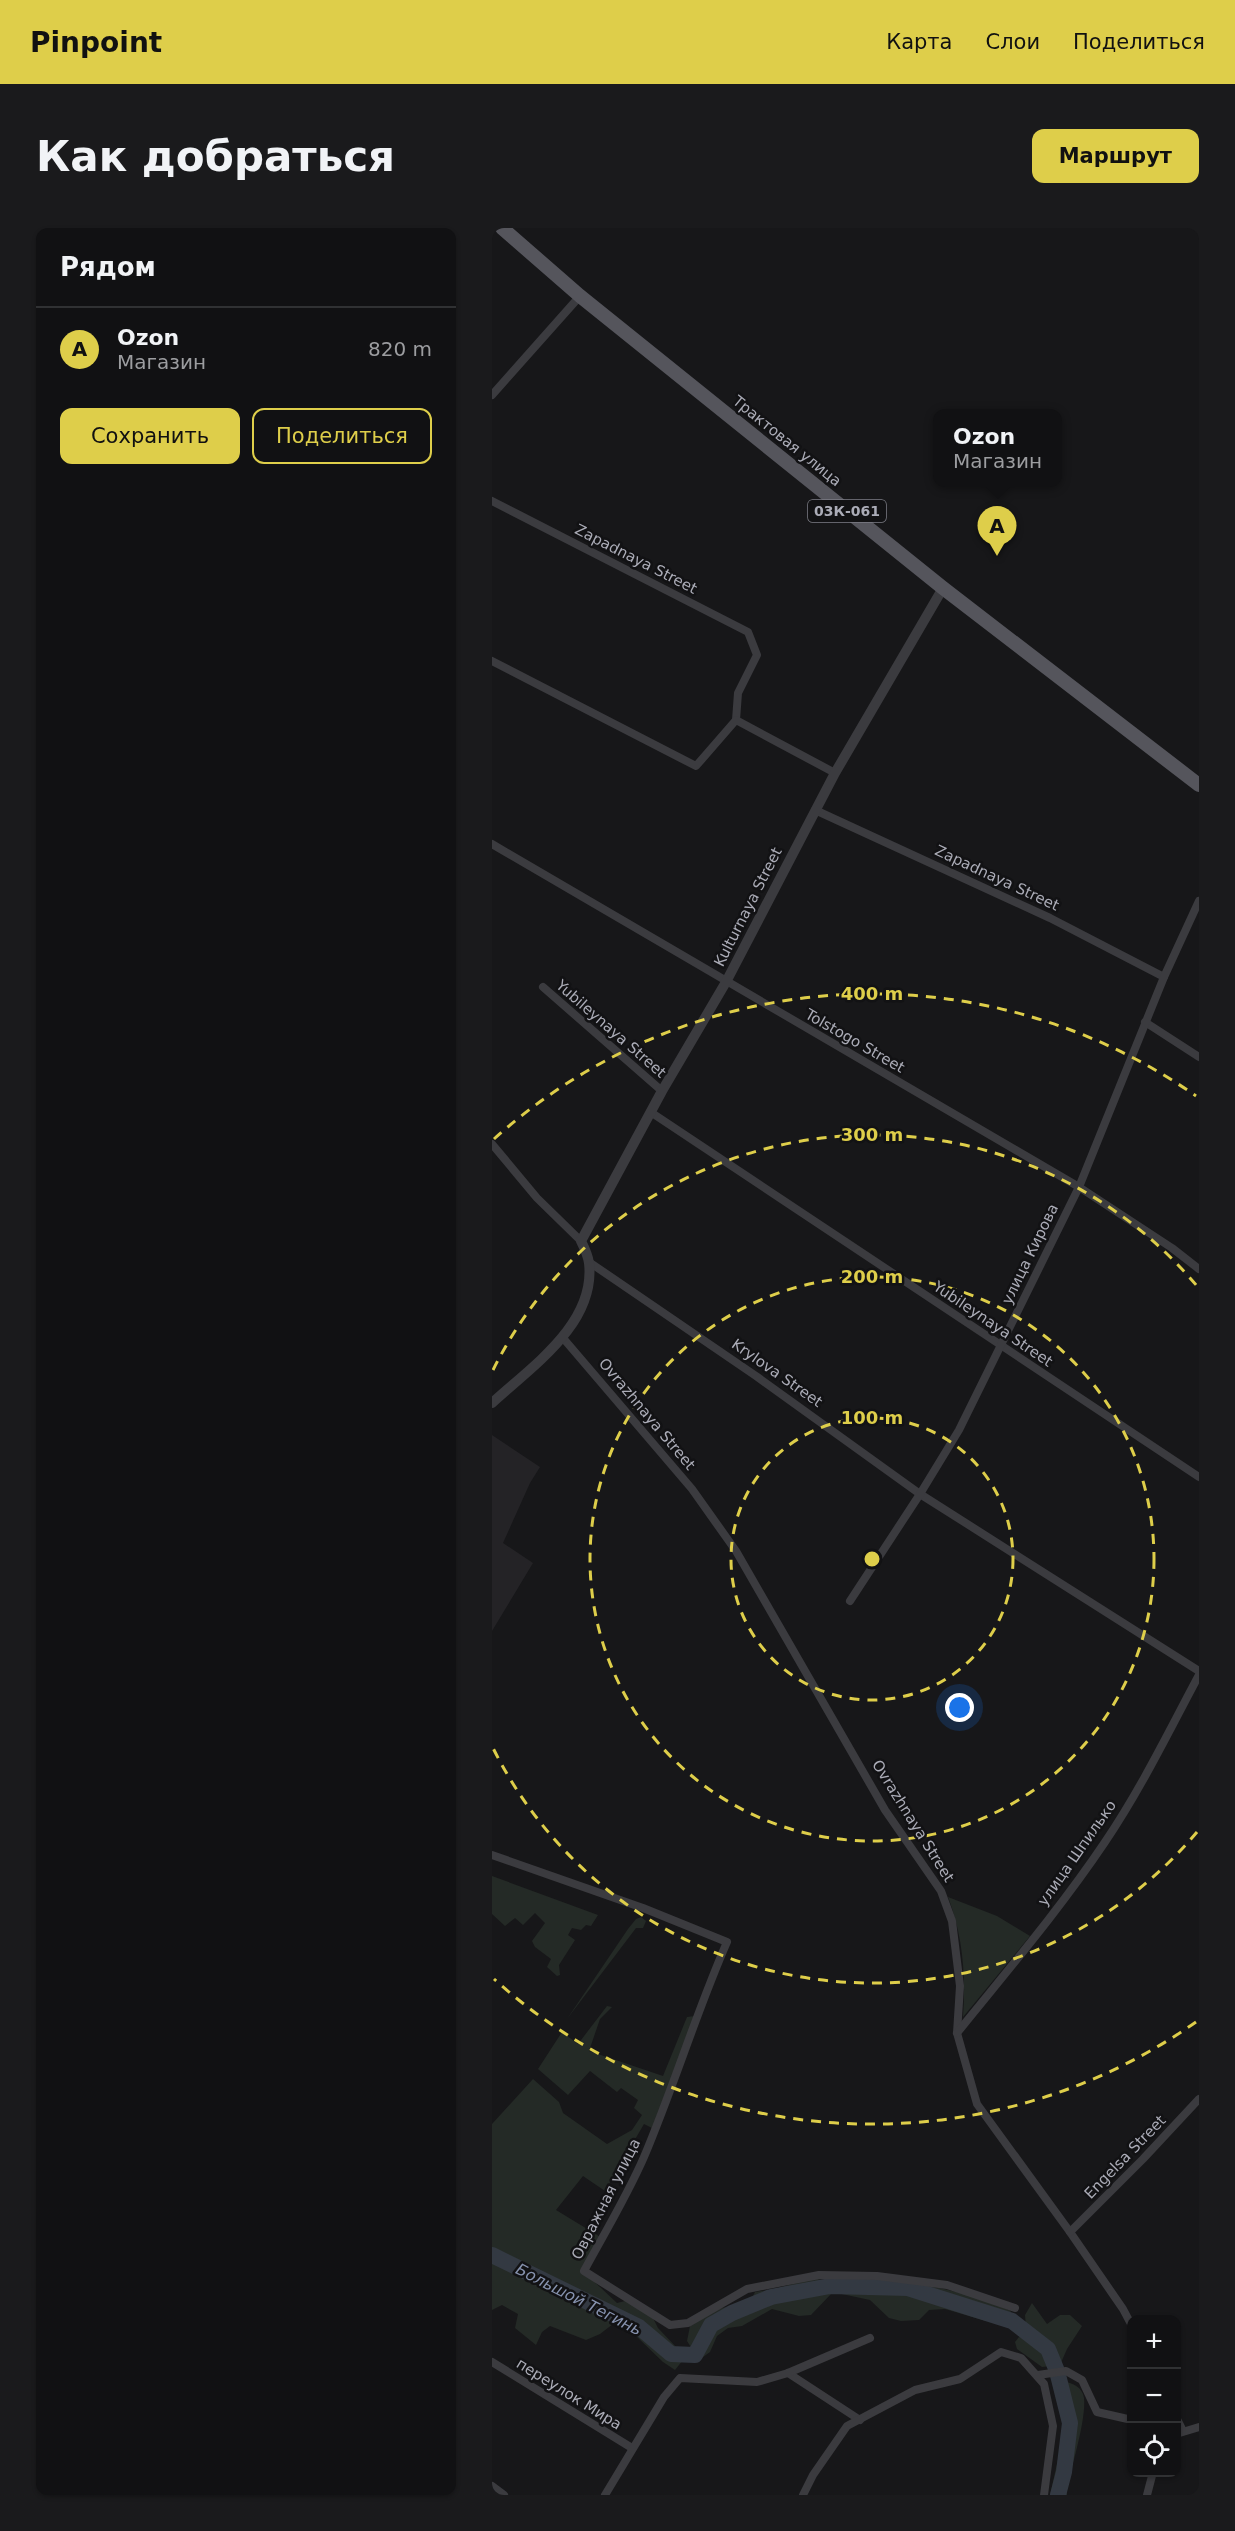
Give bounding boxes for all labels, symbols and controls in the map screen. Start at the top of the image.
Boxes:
text: Pinpoint [30,26,162,59]
text: Карта [886,30,952,54]
text: Слои [985,30,1040,54]
text: Поделиться [1073,30,1205,54]
button: Маршрут [1032,129,1199,183]
text: Как добраться [36,132,395,181]
text: Рядом [60,252,156,282]
text: Ozon [117,325,179,350]
text: A [72,337,87,361]
text: 820 m [368,337,432,361]
text: Магазин [117,350,206,374]
street label: Трактовая улица [728,391,845,490]
button: Сохранить [60,408,240,464]
button: Поделиться [252,408,432,464]
popup [933,409,1062,487]
text: Ozon [953,424,1015,449]
text: Магазин [953,449,1042,473]
road number: 03К-061 [808,500,886,522]
pin: A [978,506,1016,556]
street label: Zapadnaya Street [572,520,700,598]
street label: Zapadnaya Street [932,841,1062,915]
street label: Kulturnaya Street [710,844,786,970]
street label: Yubileynaya Street [551,976,670,1082]
text: 400 m [841,983,903,1004]
street label: Tolstogo Street [801,1005,908,1077]
text: 300 m [841,1124,903,1145]
street label: улица Кирова [998,1201,1062,1307]
text: 200 m [841,1266,903,1287]
street label: Yubileynaya Street [929,1277,1056,1371]
street label: Krylova Street [728,1335,826,1411]
street label: Ovrazhnaya Street [595,1354,699,1474]
text: 100 m [841,1407,903,1428]
centre of rings [862,1549,882,1569]
your location [945,1693,974,1722]
street label: Ovrazhnaya Street [868,1757,958,1885]
street label: улица Шпилько [1034,1797,1120,1909]
street label: Engelsa Street [1081,2111,1170,2203]
street label: Овражная улица [568,2136,644,2262]
water label: Большой Тегинь [513,2260,645,2339]
map controls [1127,2315,1181,2477]
button: + [1127,2315,1181,2369]
street label: переулок Мира [513,2354,625,2434]
button: − [1127,2369,1181,2423]
button: locate [1127,2423,1181,2477]

